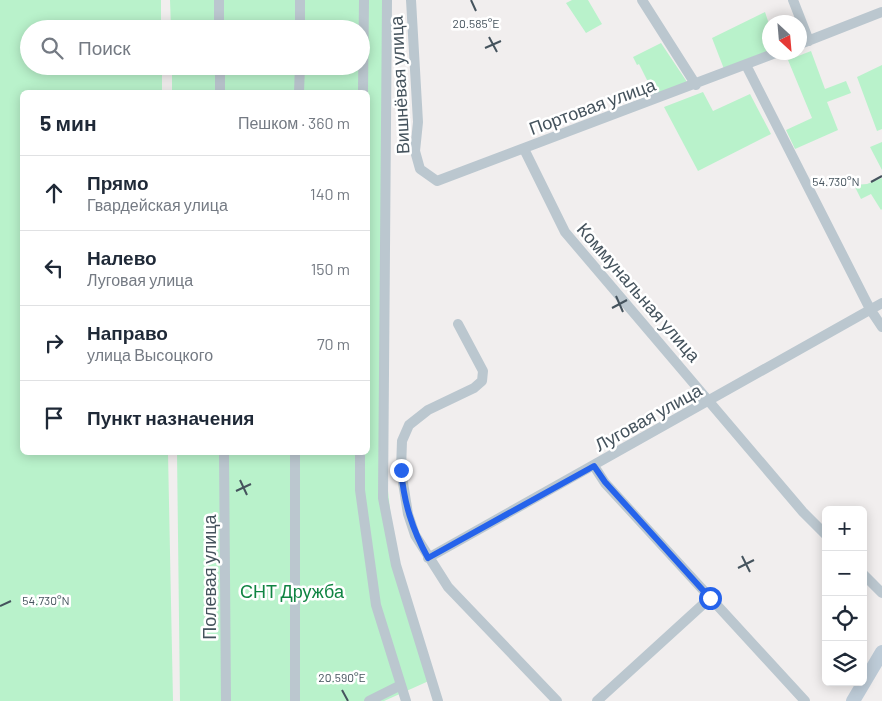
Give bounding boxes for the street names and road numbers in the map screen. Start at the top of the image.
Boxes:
street label: Вишнёвая улица [384,14,414,155]
street label: Портовая улица [526,73,659,139]
street label: Коммунальная улица [573,218,706,367]
street label: Луговая улица [590,378,706,456]
street label: Полевая улица [198,513,220,640]

